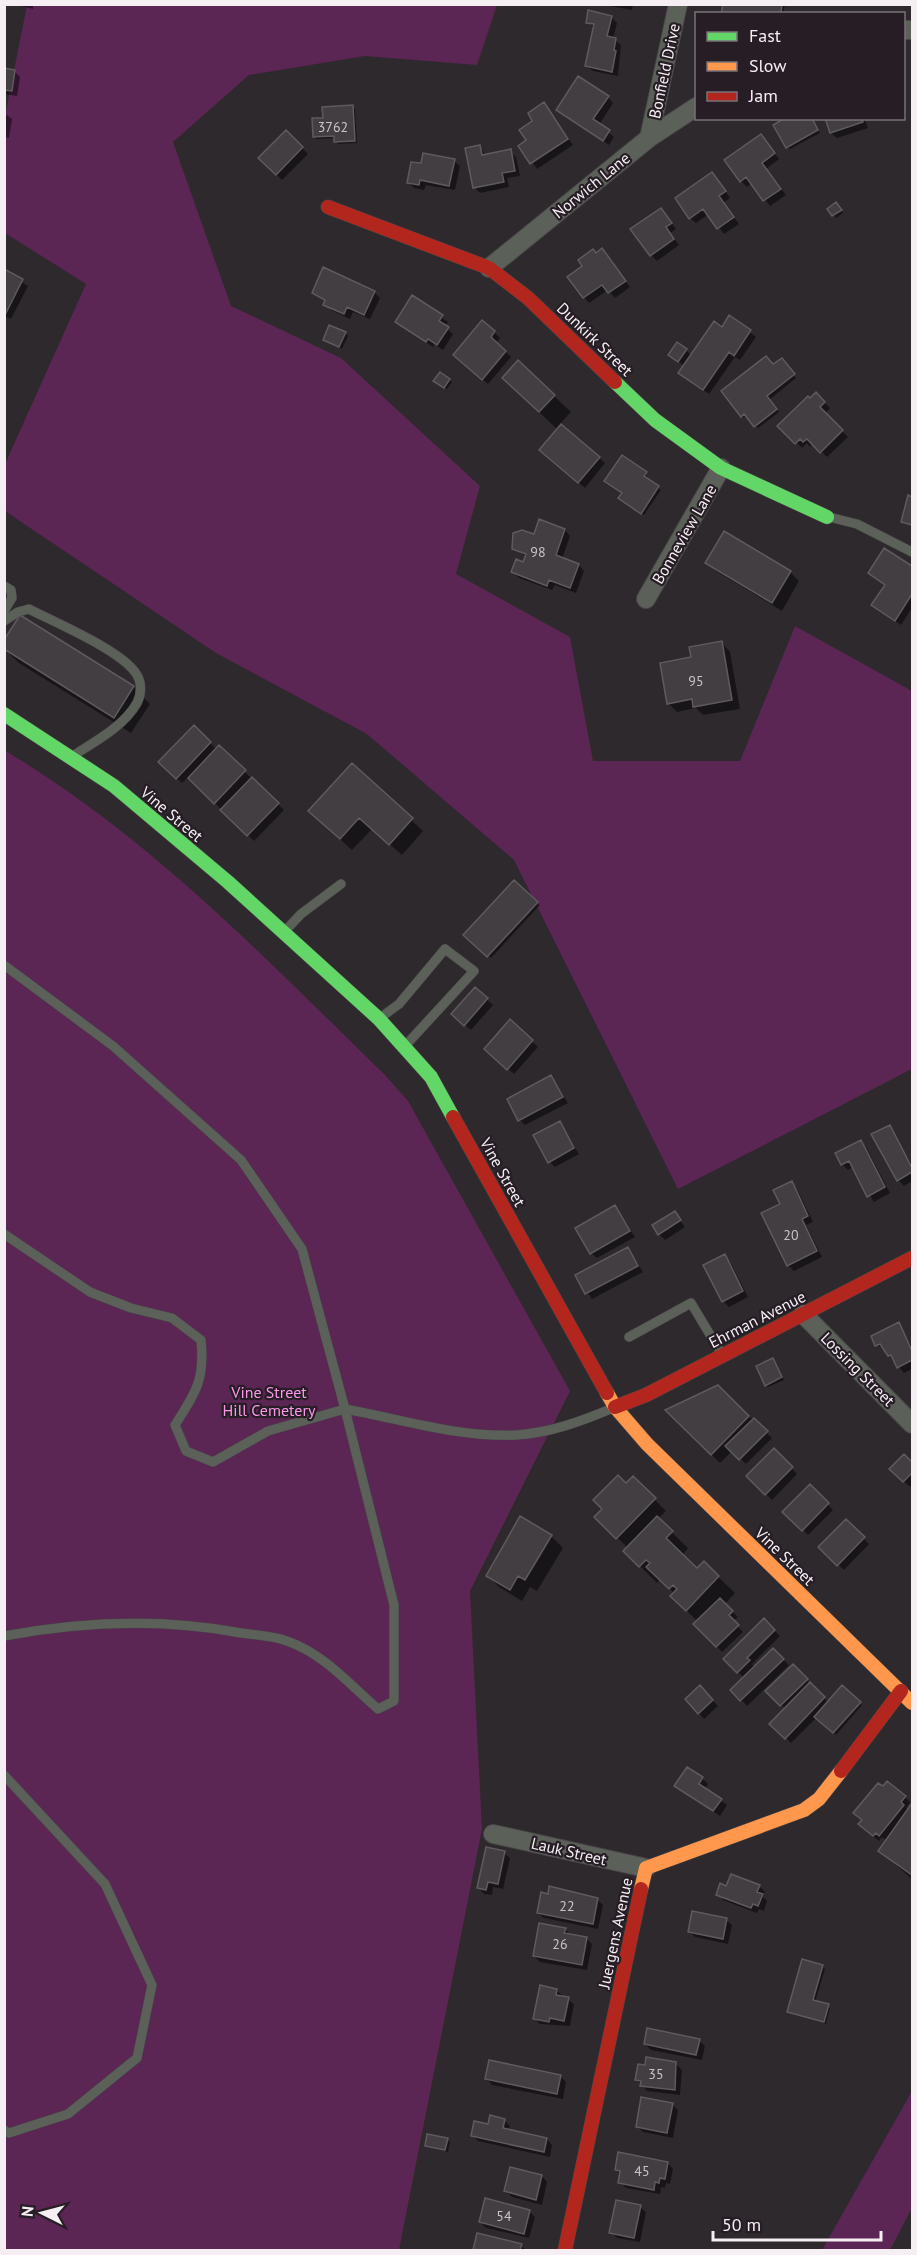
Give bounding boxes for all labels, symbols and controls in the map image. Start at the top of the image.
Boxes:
legend [695,12,905,120]
street label: Bonfield Drive [644,22,684,120]
text: Fast [749,24,781,47]
text: Slow [749,54,787,77]
text: Jam [748,84,778,107]
house number: 3762 [318,118,348,136]
street label: Norwich Lane [548,148,634,222]
street label: Dunkirk Street [553,298,637,380]
street label: Bonneview Lane [647,481,721,587]
house number: 98 [530,543,546,561]
house number: 95 [688,672,704,690]
street label: Vine Street [136,781,208,846]
street label: Vine Street [475,1133,530,1210]
house number: 20 [783,1226,799,1244]
street label: Ehrman Avenue [705,1286,809,1352]
street label: Lossing Street [817,1328,899,1410]
park label: Vine Street Hill Cemetery [223,1382,316,1420]
street label: Vine Street [750,1522,819,1590]
street label: Lauk Street [529,1833,609,1870]
street label: Juergens Avenue [593,1876,637,1991]
house number: 22 [559,1897,575,1915]
house number: 26 [552,1935,568,1953]
house number: 35 [648,2065,664,2083]
house number: 45 [634,2162,650,2180]
north arrow [12,2183,72,2243]
scale bar [713,2204,881,2242]
text: N [17,2205,38,2218]
house number: 54 [496,2207,512,2225]
text: 50 m [722,2213,761,2236]

